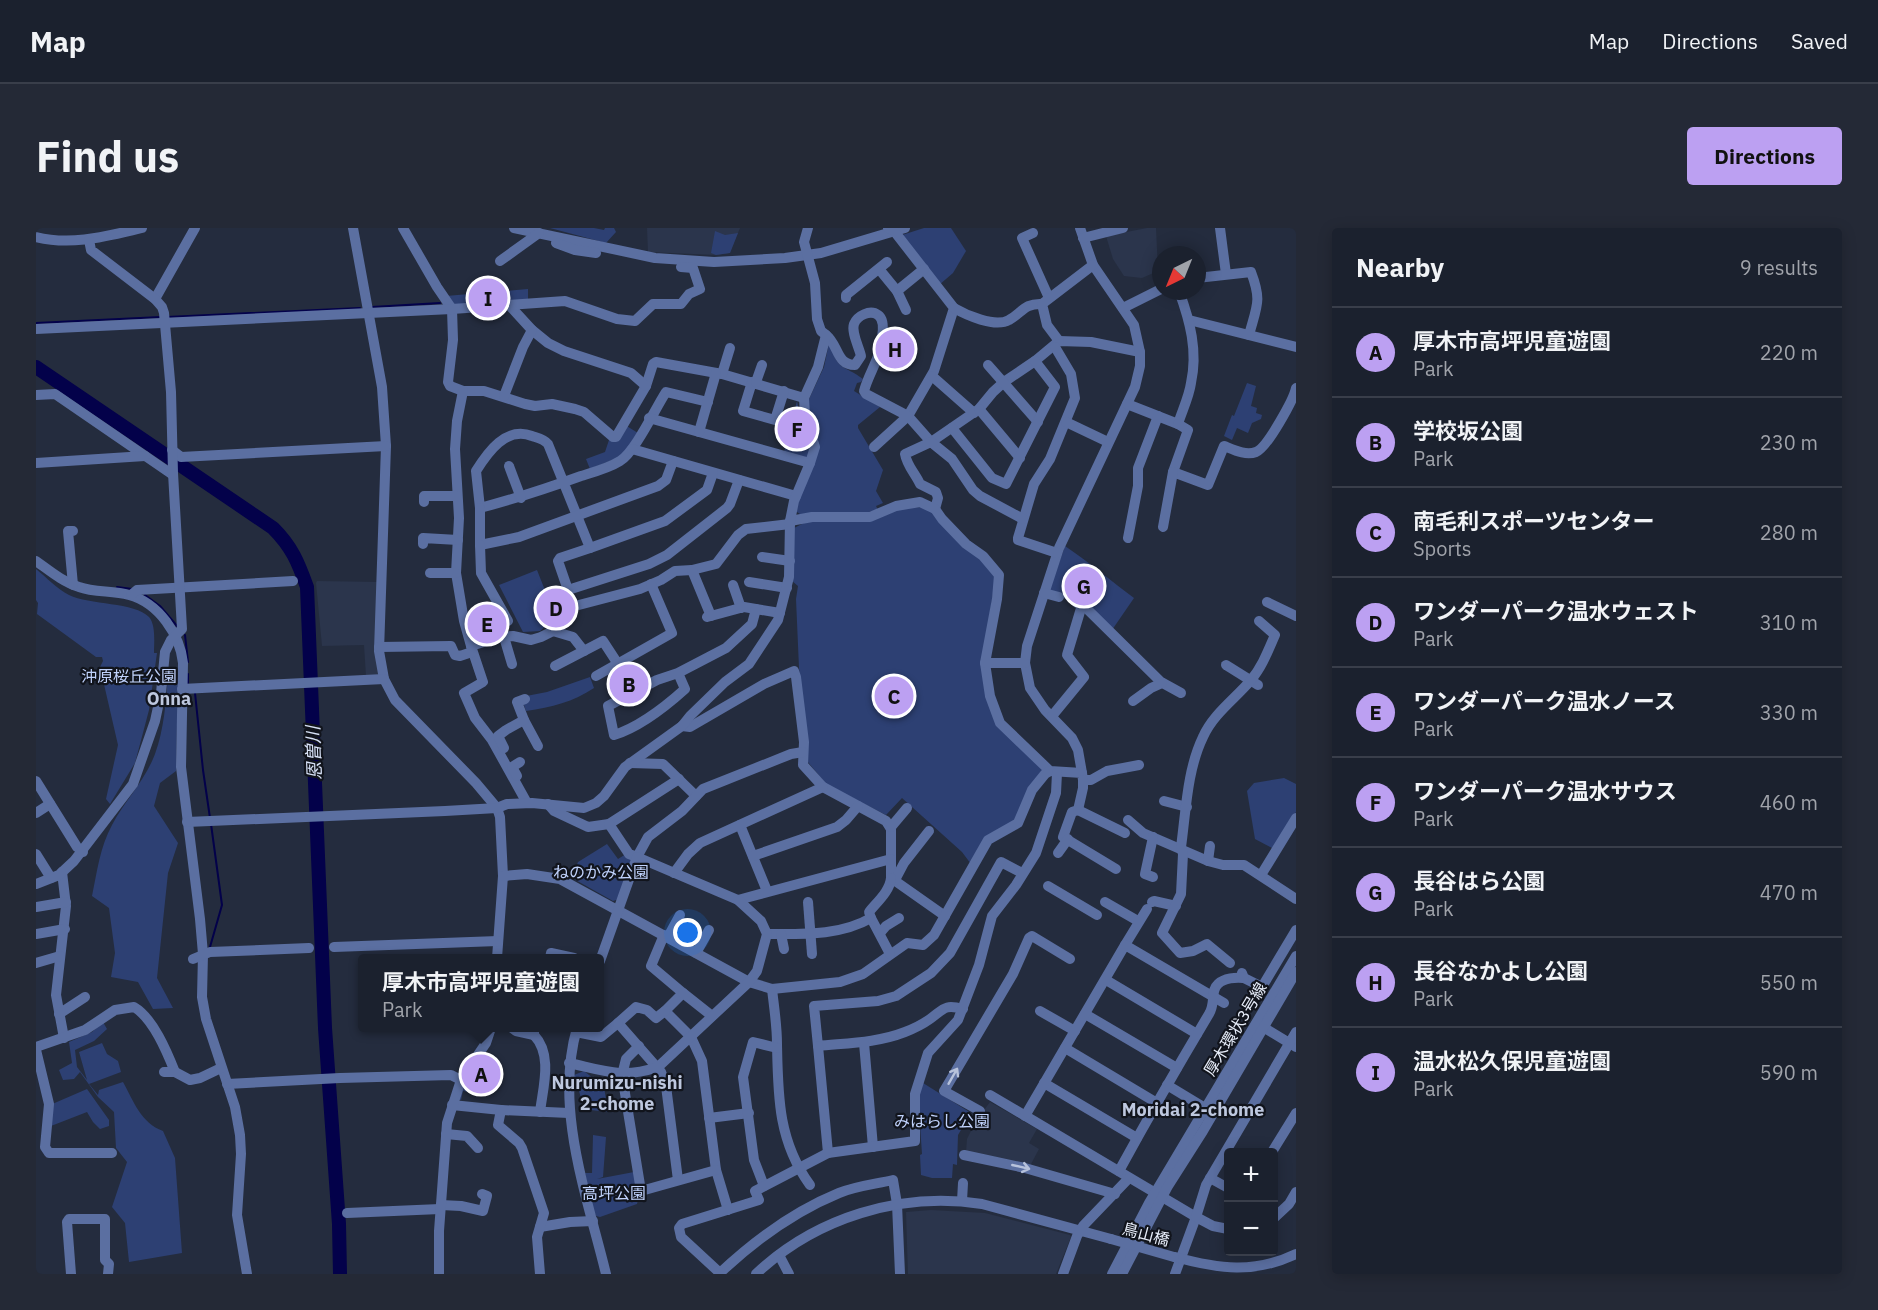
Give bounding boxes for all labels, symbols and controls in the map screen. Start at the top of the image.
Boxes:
text: Map [30,23,86,60]
text: Map [1589,27,1629,55]
text: Directions [1662,27,1758,55]
text: Saved [1791,27,1848,55]
button: Directions [1687,127,1842,185]
text: Find us [36,129,179,184]
north arrow [1152,246,1206,300]
text: Nearby [1356,250,1444,284]
text: 9 results [1740,254,1818,281]
pin: I [468,276,508,320]
pin: H [876,326,914,372]
text: 厚木市高坪児童遊園 [1413,326,1611,355]
text: A [1369,339,1382,366]
text: 220 m [1760,339,1818,366]
text: Park [1413,355,1453,382]
pin: F [778,406,816,452]
text: 学校坂公園 [1413,416,1523,445]
text: B [1369,429,1382,456]
text: 230 m [1760,429,1818,456]
text: Park [1413,445,1453,472]
text: 南毛利スポーツセンター [1413,506,1655,535]
text: C [1369,519,1382,546]
text: 280 m [1760,519,1818,546]
text: Sports [1413,535,1472,562]
pin: G [1064,564,1104,608]
pin: D [536,586,576,631]
text: ワンダーパーク温水ウェスト [1413,596,1699,625]
pin: E [468,602,506,646]
text: D [1369,609,1382,636]
text: 310 m [1760,609,1818,636]
text: Park [1413,625,1453,652]
pin: B [610,662,648,706]
park label: 沖原桜丘公園 [81,666,177,686]
pin: C [874,674,914,718]
text: ワンダーパーク温水ノース [1413,686,1676,715]
district label: Onna [147,687,191,710]
text: E [1369,699,1382,726]
text: 330 m [1760,699,1818,726]
text: Park [1413,715,1453,742]
water label: 恩曽川 [301,724,326,780]
text: ワンダーパーク温水サウス [1413,776,1677,805]
text: F [1370,789,1381,816]
text: 460 m [1760,789,1818,816]
text: Park [1413,805,1453,832]
park label: ねのかみ公園 [553,862,649,882]
text: 長谷はら公園 [1413,866,1545,895]
text: G [1368,879,1383,906]
text: 470 m [1760,879,1818,906]
text: Park [1413,895,1453,922]
your location [673,918,702,947]
popup [358,954,604,1032]
text: 長谷なかよし公園 [1413,956,1588,985]
text: 厚木市高坪児童遊園 [382,967,580,996]
text: H [1368,969,1383,996]
text: 550 m [1760,969,1818,996]
street label: 厚木環状3号線 [1199,979,1271,1079]
text: Park [1413,985,1453,1012]
text: Park [382,996,422,1023]
text: 温水松久保児童遊園 [1413,1046,1611,1075]
pin: A [462,1052,500,1096]
text: I [1371,1059,1380,1086]
text: 590 m [1760,1059,1818,1086]
one-way arrow [947,1068,959,1085]
district label: Nurumizu-nishi 2-chome [551,1071,683,1115]
text: Park [1413,1075,1453,1102]
district label: Moridai 2-chome [1122,1098,1264,1121]
park label: みはらし公園 [894,1111,990,1131]
map controls [1224,1148,1278,1256]
button: + [1224,1148,1278,1202]
one-way arrow [1011,1162,1030,1174]
park label: 高坪公園 [582,1183,646,1203]
button: − [1224,1202,1278,1256]
street label: 鳥山橋 [1120,1218,1172,1250]

